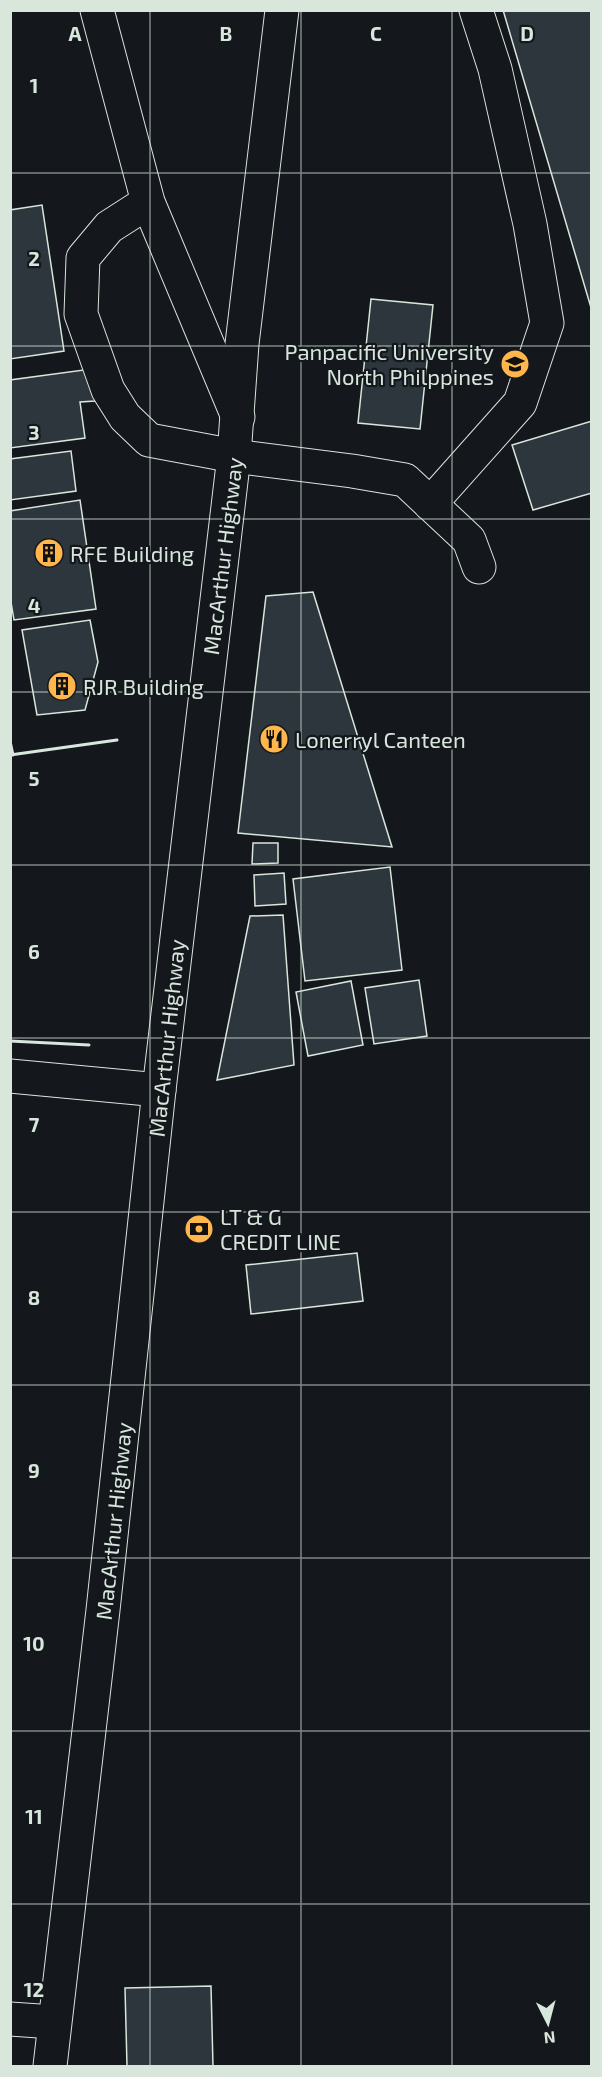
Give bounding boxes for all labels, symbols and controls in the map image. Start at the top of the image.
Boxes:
text: A [68,21,82,45]
text: B [220,21,232,45]
text: C [370,21,382,45]
text: D [520,21,534,45]
text: 1 [30,73,38,97]
text: 2 [28,246,40,270]
place label: Panpacific University North Philppines [284,338,494,389]
school or university icon: Panpacific University North Philppines [499,348,531,380]
text: 3 [28,420,40,444]
street label: MacArthur Highway [197,456,247,656]
building icon: RFE Building [33,537,65,569]
place label: RFE Building [70,540,194,566]
text: 4 [28,593,41,617]
building icon: RJR Building [46,670,78,702]
place label: RJR Building [83,673,204,699]
restaurant icon: Lonerryl Canteen [258,723,290,755]
place label: Lonerryl Canteen [295,726,466,752]
text: 5 [28,766,40,790]
street label: MacArthur Highway [143,938,189,1138]
text: 6 [28,939,40,963]
text: 7 [29,1112,40,1136]
place label: LT & G CREDIT LINE [220,1203,341,1254]
bank icon: LT & G CREDIT LINE [183,1213,215,1245]
text: 8 [28,1285,40,1309]
street label: MacArthur Highway [90,1421,136,1621]
text: 9 [28,1458,40,1482]
text: 10 [23,1631,45,1655]
text: 11 [25,1804,43,1828]
text: 12 [24,1977,44,2001]
north arrow [518,1993,578,2053]
text: N [543,2028,556,2048]

